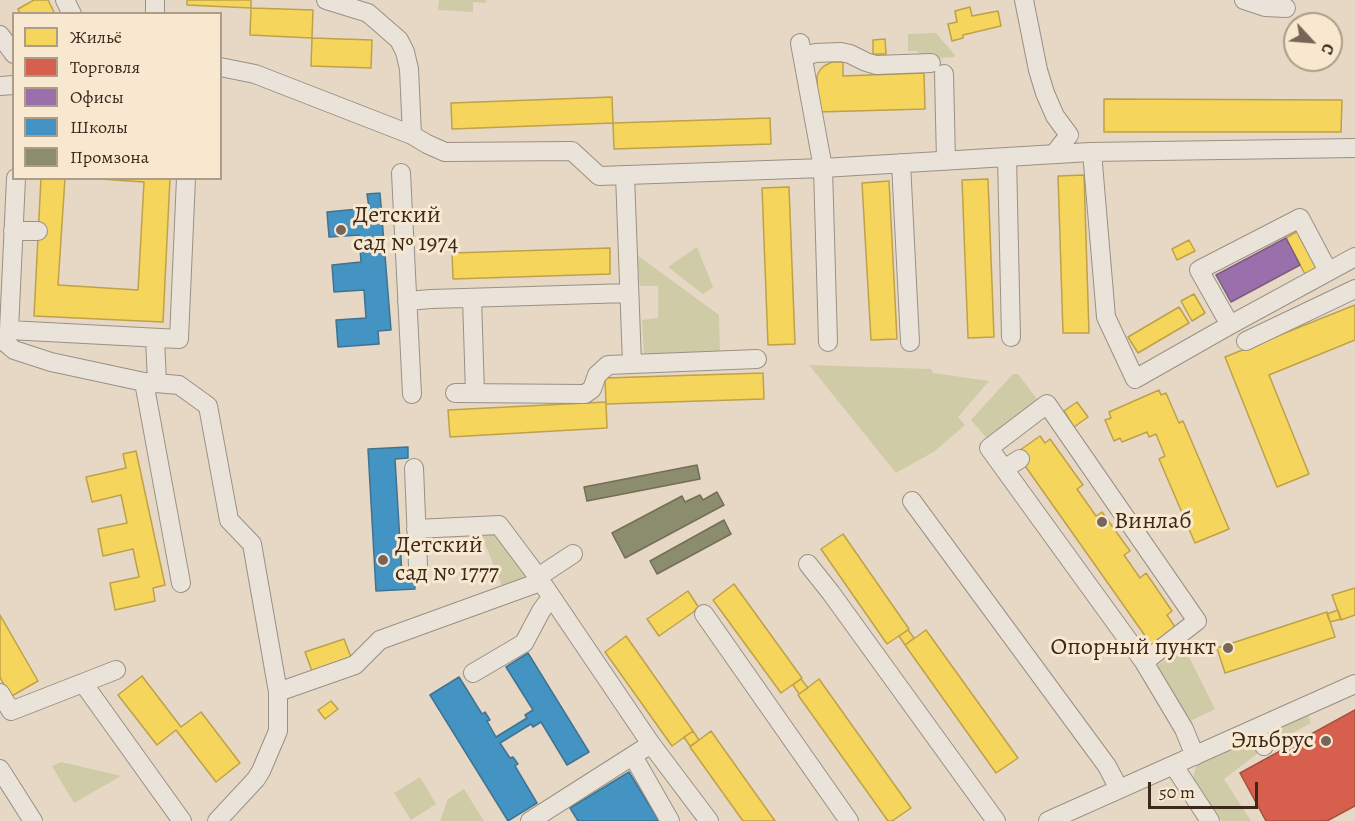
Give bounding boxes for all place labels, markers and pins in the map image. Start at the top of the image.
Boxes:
place label: Детский сад № 1974 [353,202,458,258]
marker: Детский сад № 1974 [334,223,348,237]
place label: Винлаб [1114,508,1192,536]
marker: Винлаб [1095,515,1109,529]
place label: Детский сад № 1777 [395,532,499,588]
marker: Детский сад № 1777 [376,553,390,567]
place label: Опорный пункт [1051,634,1216,662]
marker: Опорный пункт [1221,641,1235,655]
place label: Эльбрус [1231,727,1314,755]
marker: Эльбрус [1319,734,1333,748]

